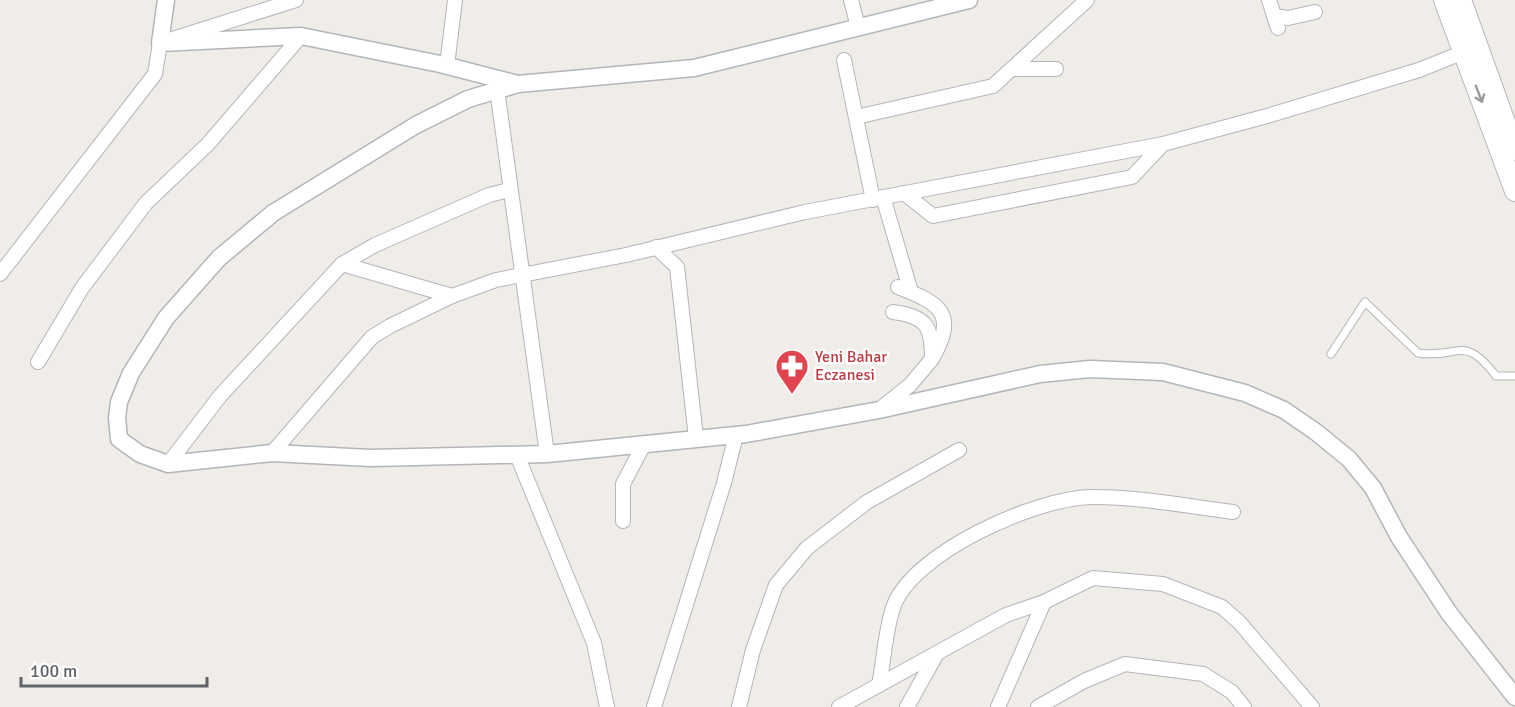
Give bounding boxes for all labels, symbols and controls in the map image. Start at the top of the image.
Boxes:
one-way arrow [1474,85,1485,103]
place label: Yeni Bahar Eczanesi [815,347,887,385]
pharmacy icon: Yeni Bahar Eczanesi [774,348,810,395]
scale bar [21,650,207,688]
text: 100 m [30,660,77,682]

